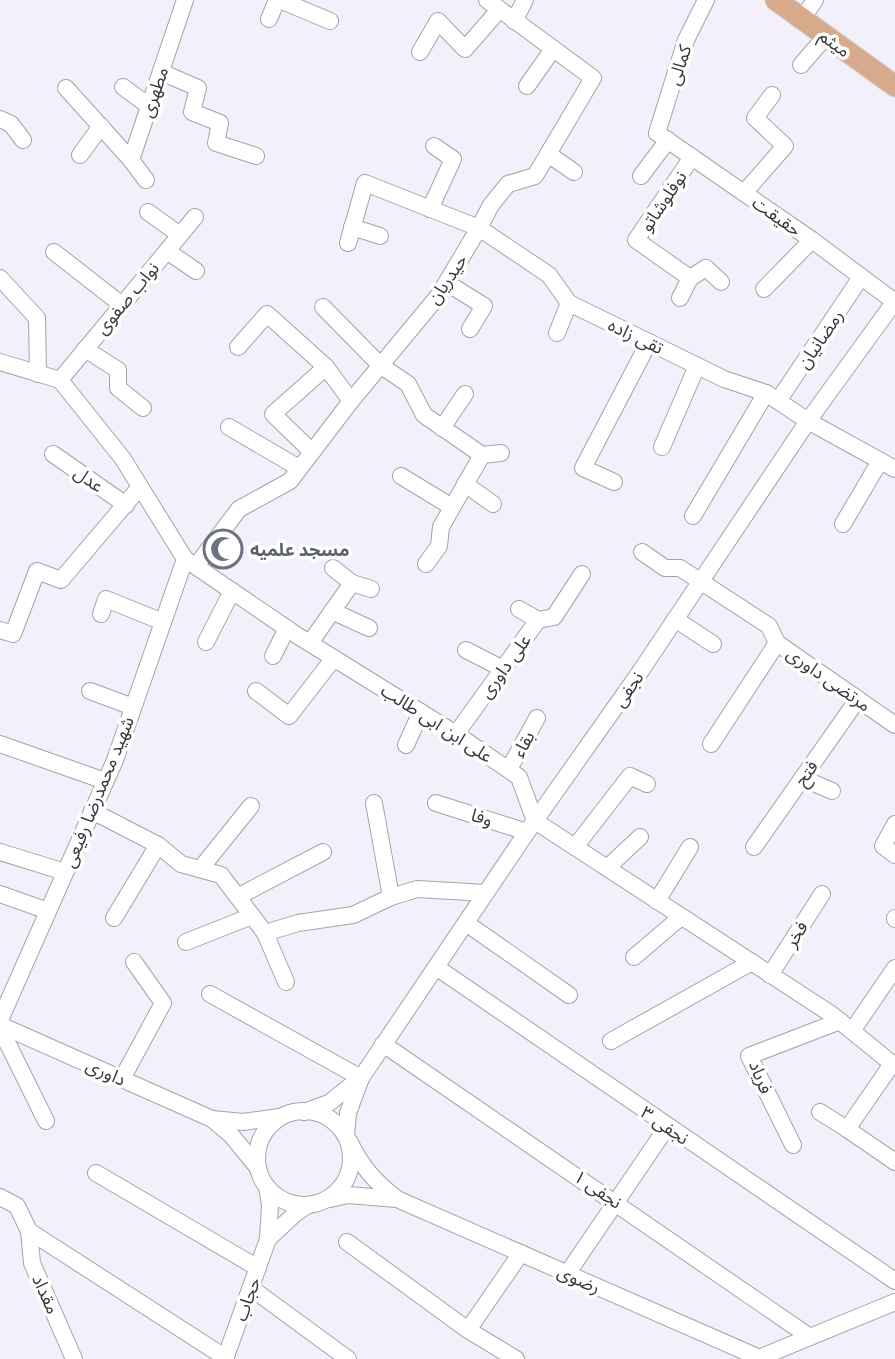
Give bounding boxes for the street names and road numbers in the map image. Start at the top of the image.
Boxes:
street label: میثم [814,23,856,64]
street label: کمالی [661,41,697,88]
street label: مطهری [134,63,174,121]
street label: نوفلوشاتو [633,166,693,236]
street label: حقیقت [747,190,807,242]
street label: حیدریان [421,249,473,309]
street label: نواب صفوی [89,256,165,340]
street label: رمضانیان [791,304,849,374]
street label: تقی زاده [604,312,668,360]
street label: عدل [69,460,109,498]
street label: علی داوری [473,629,537,703]
street label: مرتضی داوری [782,641,876,717]
street label: نجفی [607,666,649,712]
street label: علی ابن ابی طالب [376,678,498,768]
street label: شهید محمدرضا رفیعی [56,713,140,871]
street label: بقاء [506,726,540,762]
street label: فتح [788,755,825,792]
street label: وفا [468,802,496,832]
street label: فخر [778,916,814,953]
street label: داوری [82,1052,130,1092]
street label: فریاد [743,1057,779,1097]
street label: نجفی ۳ [636,1100,694,1150]
street label: نجفی ۱ [569,1164,627,1214]
street label: رضوی [554,1259,604,1299]
street label: مقداد [26,1270,66,1318]
street label: حجاب [228,1273,266,1325]

